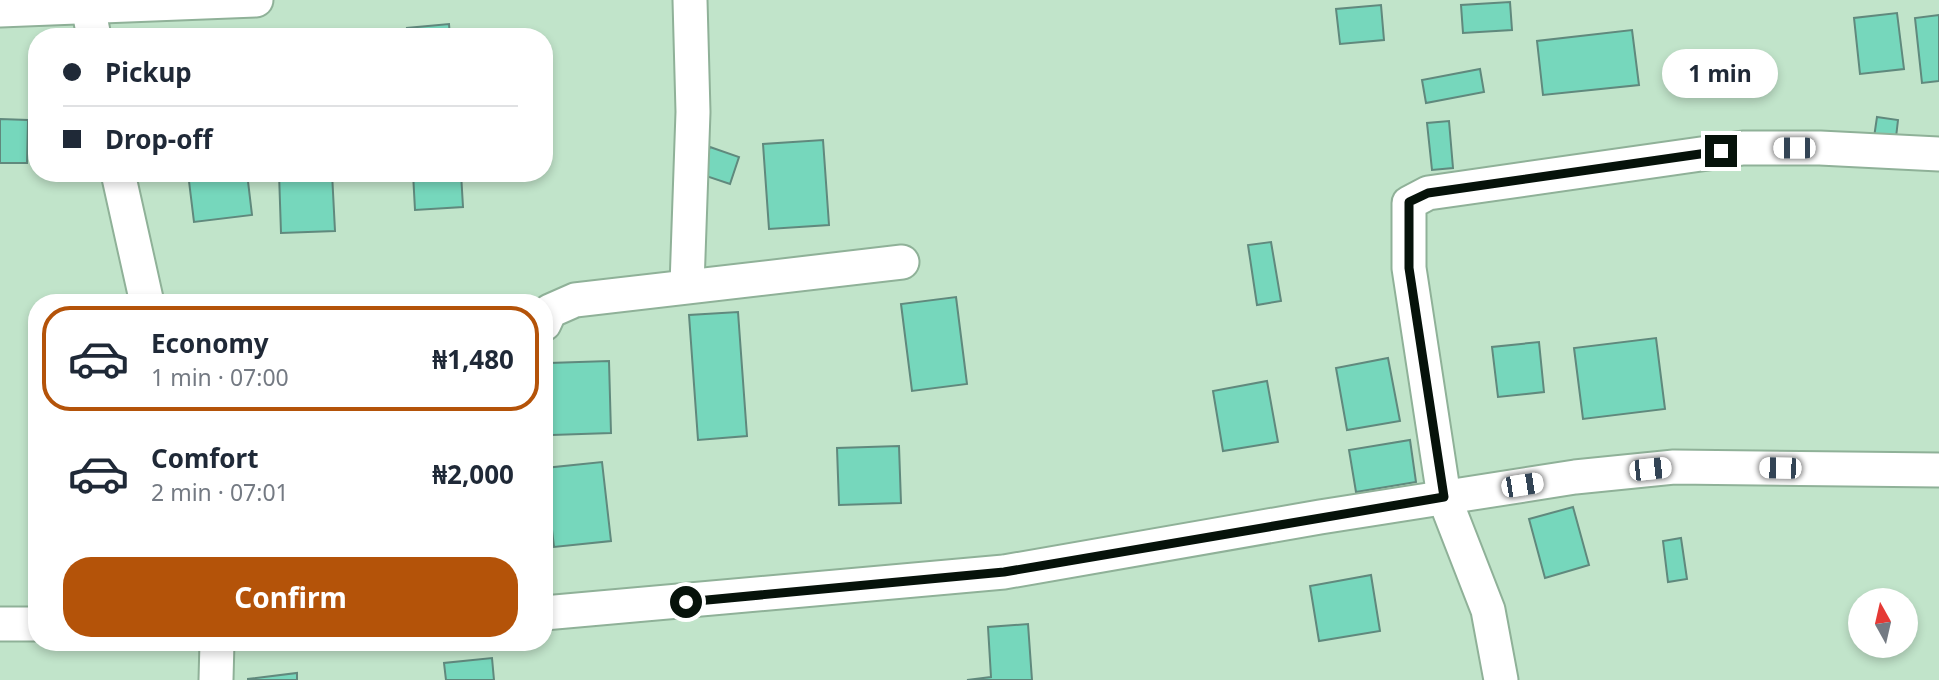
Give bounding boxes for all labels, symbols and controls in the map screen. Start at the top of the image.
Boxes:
callout: 1 min [1663,50,1779,99]
text: Pickup [105,54,192,90]
text: 1 min [1688,57,1752,89]
text: Drop-off [105,121,212,157]
route end [1705,135,1737,167]
car [1774,138,1816,159]
text: Economy [151,325,269,361]
icon: car [67,327,130,390]
text: ₦1,480 [432,341,514,377]
text: 1 min · 07:00 [151,361,289,393]
text: Comfort [151,440,259,476]
icon: car [67,442,130,505]
text: ₦2,000 [432,456,514,492]
car [1629,456,1672,482]
car [1759,457,1802,479]
car [1500,471,1545,499]
text: 2 min · 07:01 [151,476,289,508]
button: Confirm [63,557,518,637]
route start [670,586,702,618]
north arrow [1848,588,1918,658]
map controls [1848,588,1918,658]

